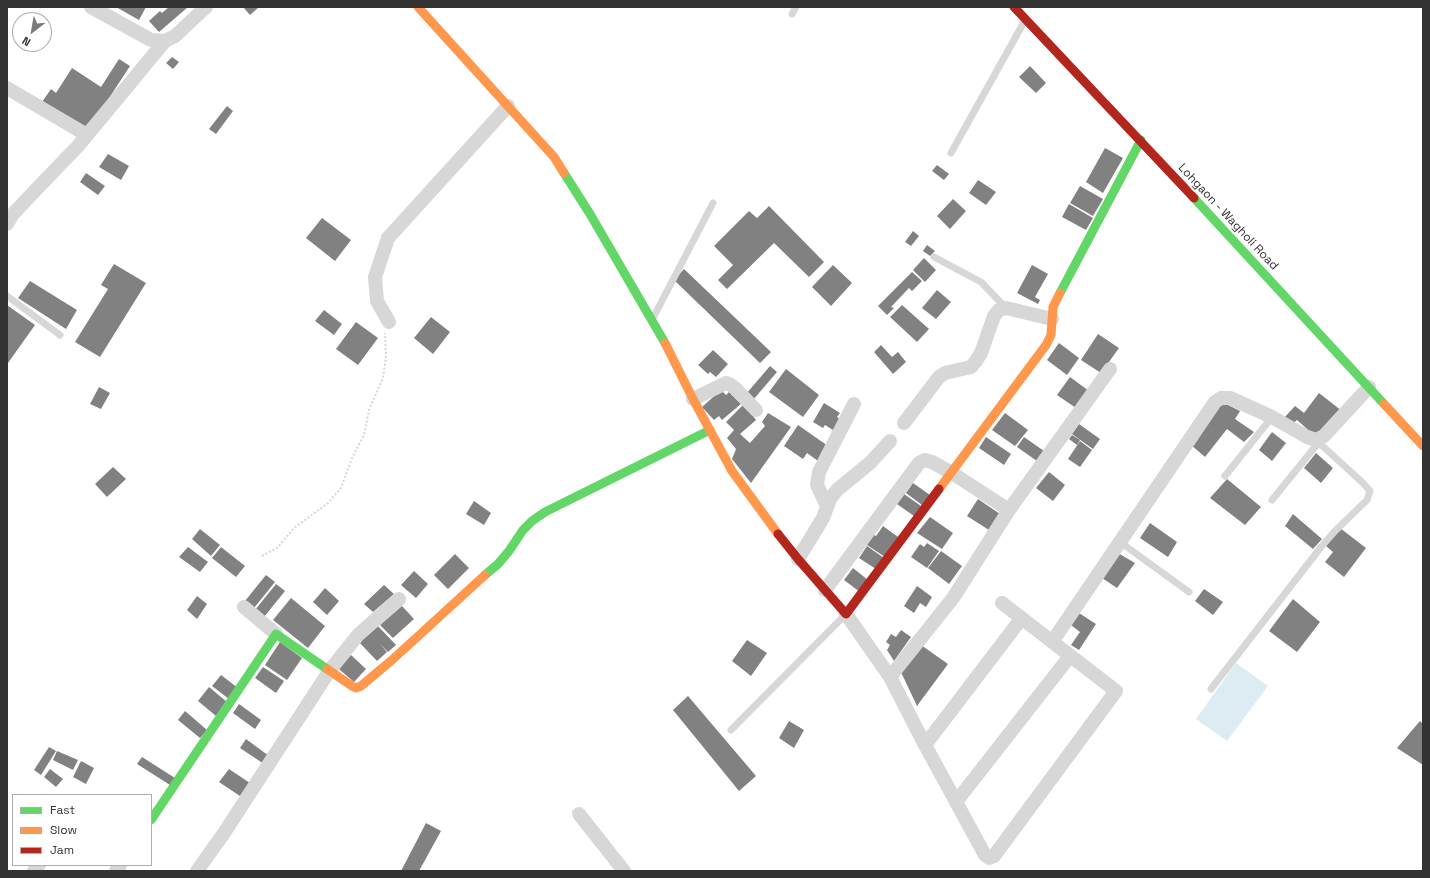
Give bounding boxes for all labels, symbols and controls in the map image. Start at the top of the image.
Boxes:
north arrow [12,12,52,52]
text: N [20,34,33,49]
street label: Lohgaon - Wagholi Road [1175,161,1281,273]
legend [12,794,152,866]
text: Fast [50,802,75,818]
text: Slow [50,822,77,838]
text: Jam [50,842,74,858]

